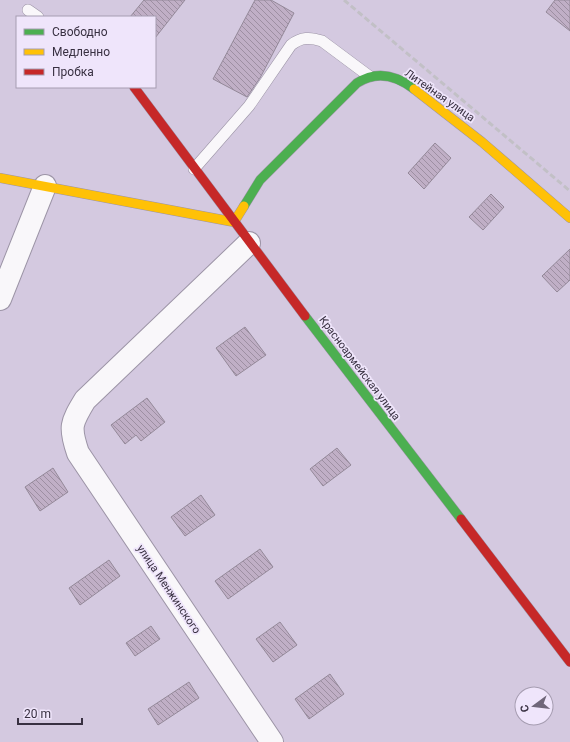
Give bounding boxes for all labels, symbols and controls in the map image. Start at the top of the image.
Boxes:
legend [16,16,156,88]
text: Свободно [52,25,108,39]
text: Медленно [52,45,110,59]
text: Пробка [52,65,94,79]
street label: Литейная улица [402,66,477,124]
street label: Красноармейская улица [316,314,403,423]
street label: улица Менжинского [134,542,203,636]
north arrow [514,686,554,726]
scale bar [18,700,82,726]
text: С [518,703,532,714]
text: 20 m [24,707,51,721]

